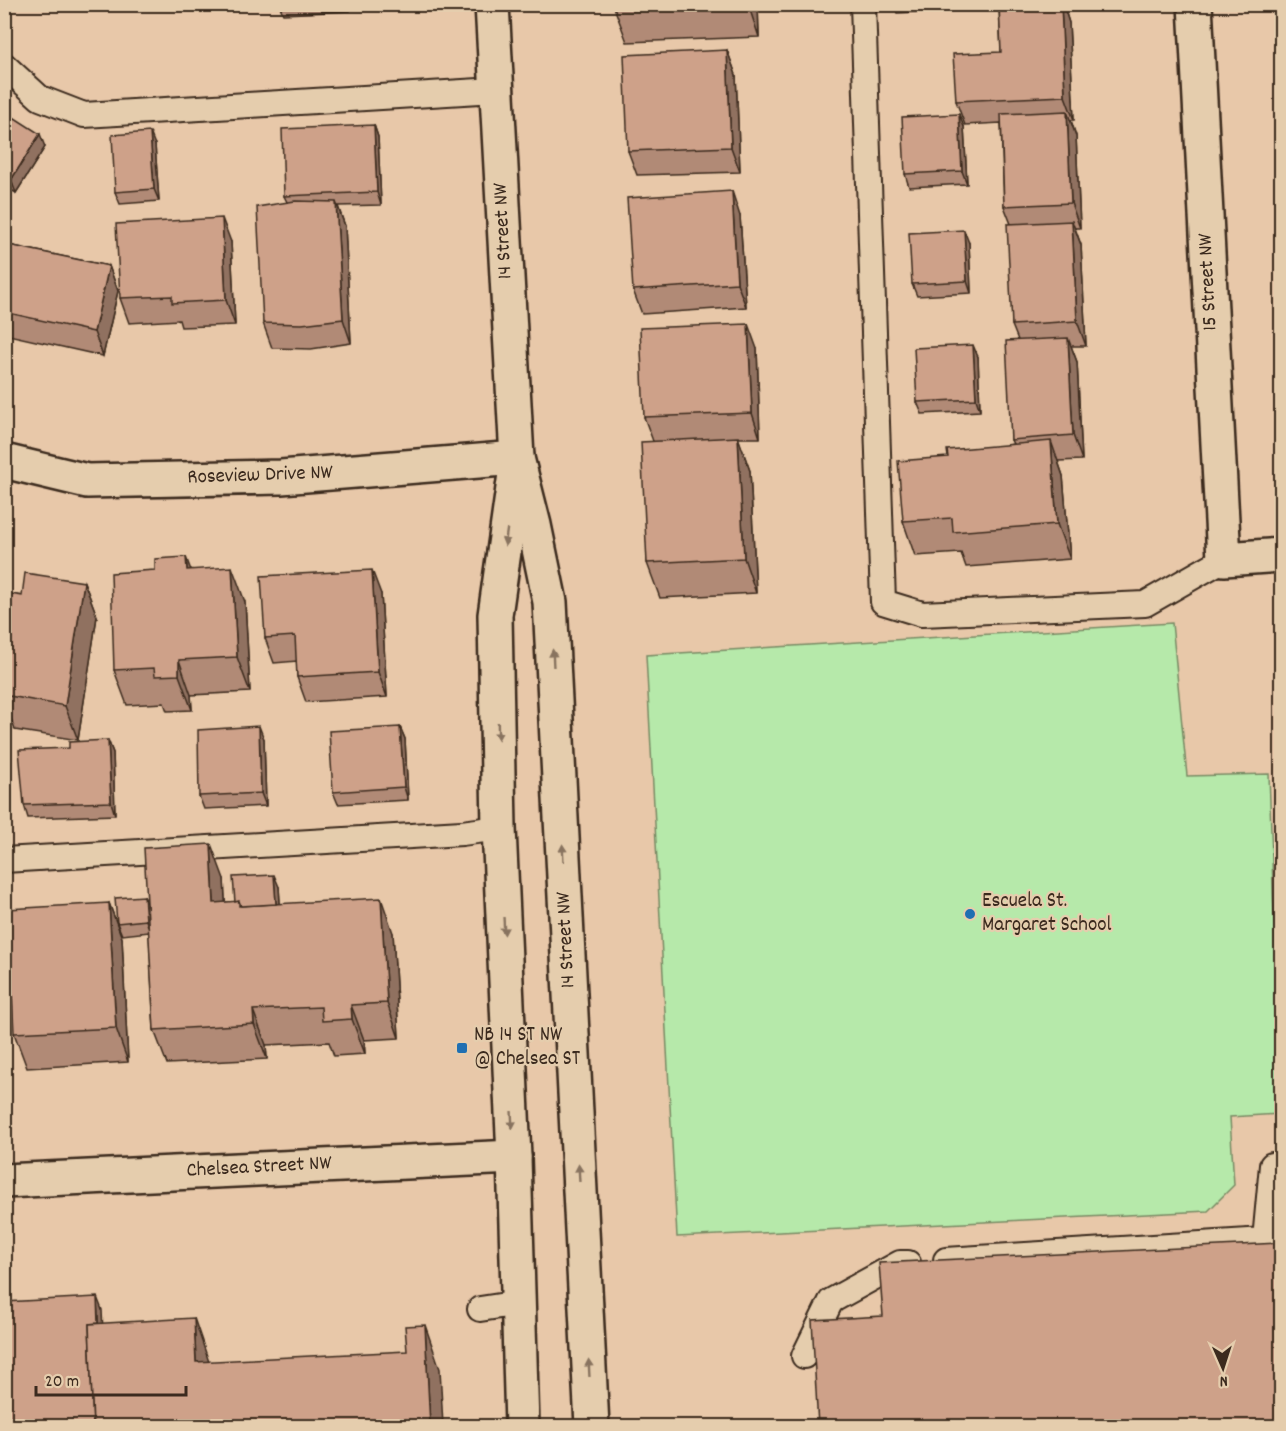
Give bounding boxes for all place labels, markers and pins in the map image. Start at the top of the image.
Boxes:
place label: Escuela St. Margaret School [982,887,1112,941]
marker: Escuela St. Margaret School [963,907,977,921]
place label: NB 14 ST NW @ Chelsea ST [474,1021,581,1075]
marker: NB 14 ST NW @ Chelsea ST [455,1041,469,1055]

